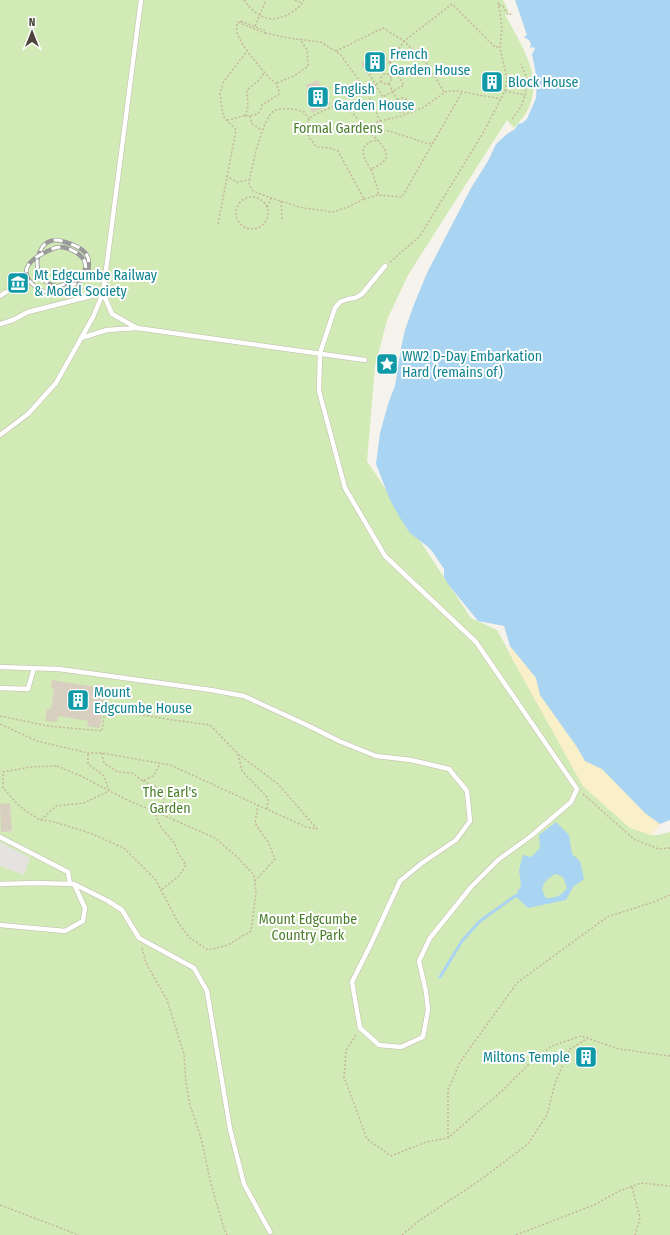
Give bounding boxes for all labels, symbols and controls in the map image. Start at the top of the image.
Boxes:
north arrow [12,12,52,52]
text: N [29,16,35,29]
place label: French Garden House [390,46,471,79]
building icon: French Garden House [362,49,388,75]
building icon: Block House [479,69,505,95]
place label: Block House [508,74,579,91]
place label: English Garden House [334,81,415,114]
building icon: English Garden House [305,84,331,110]
park label: Formal Gardens [293,120,383,137]
place label: Mt Edgcumbe Railway & Model Society [34,267,158,300]
museum icon: Mt Edgcumbe Railway & Model Society [5,270,31,296]
place label: WW2 D-Day Embarkation Hard (remains of) [402,348,542,381]
place icon: WW2 D-Day Embarkation Hard (remains of) [374,351,400,377]
place label: Mount Edgcumbe House [94,684,192,717]
building icon: Mount Edgcumbe House [65,687,91,713]
park label: The Earl's Garden [143,784,197,817]
park label: Mount Edgcumbe Country Park [259,911,357,944]
building icon: Miltons Temple [573,1044,599,1070]
place label: Miltons Temple [483,1049,570,1066]

